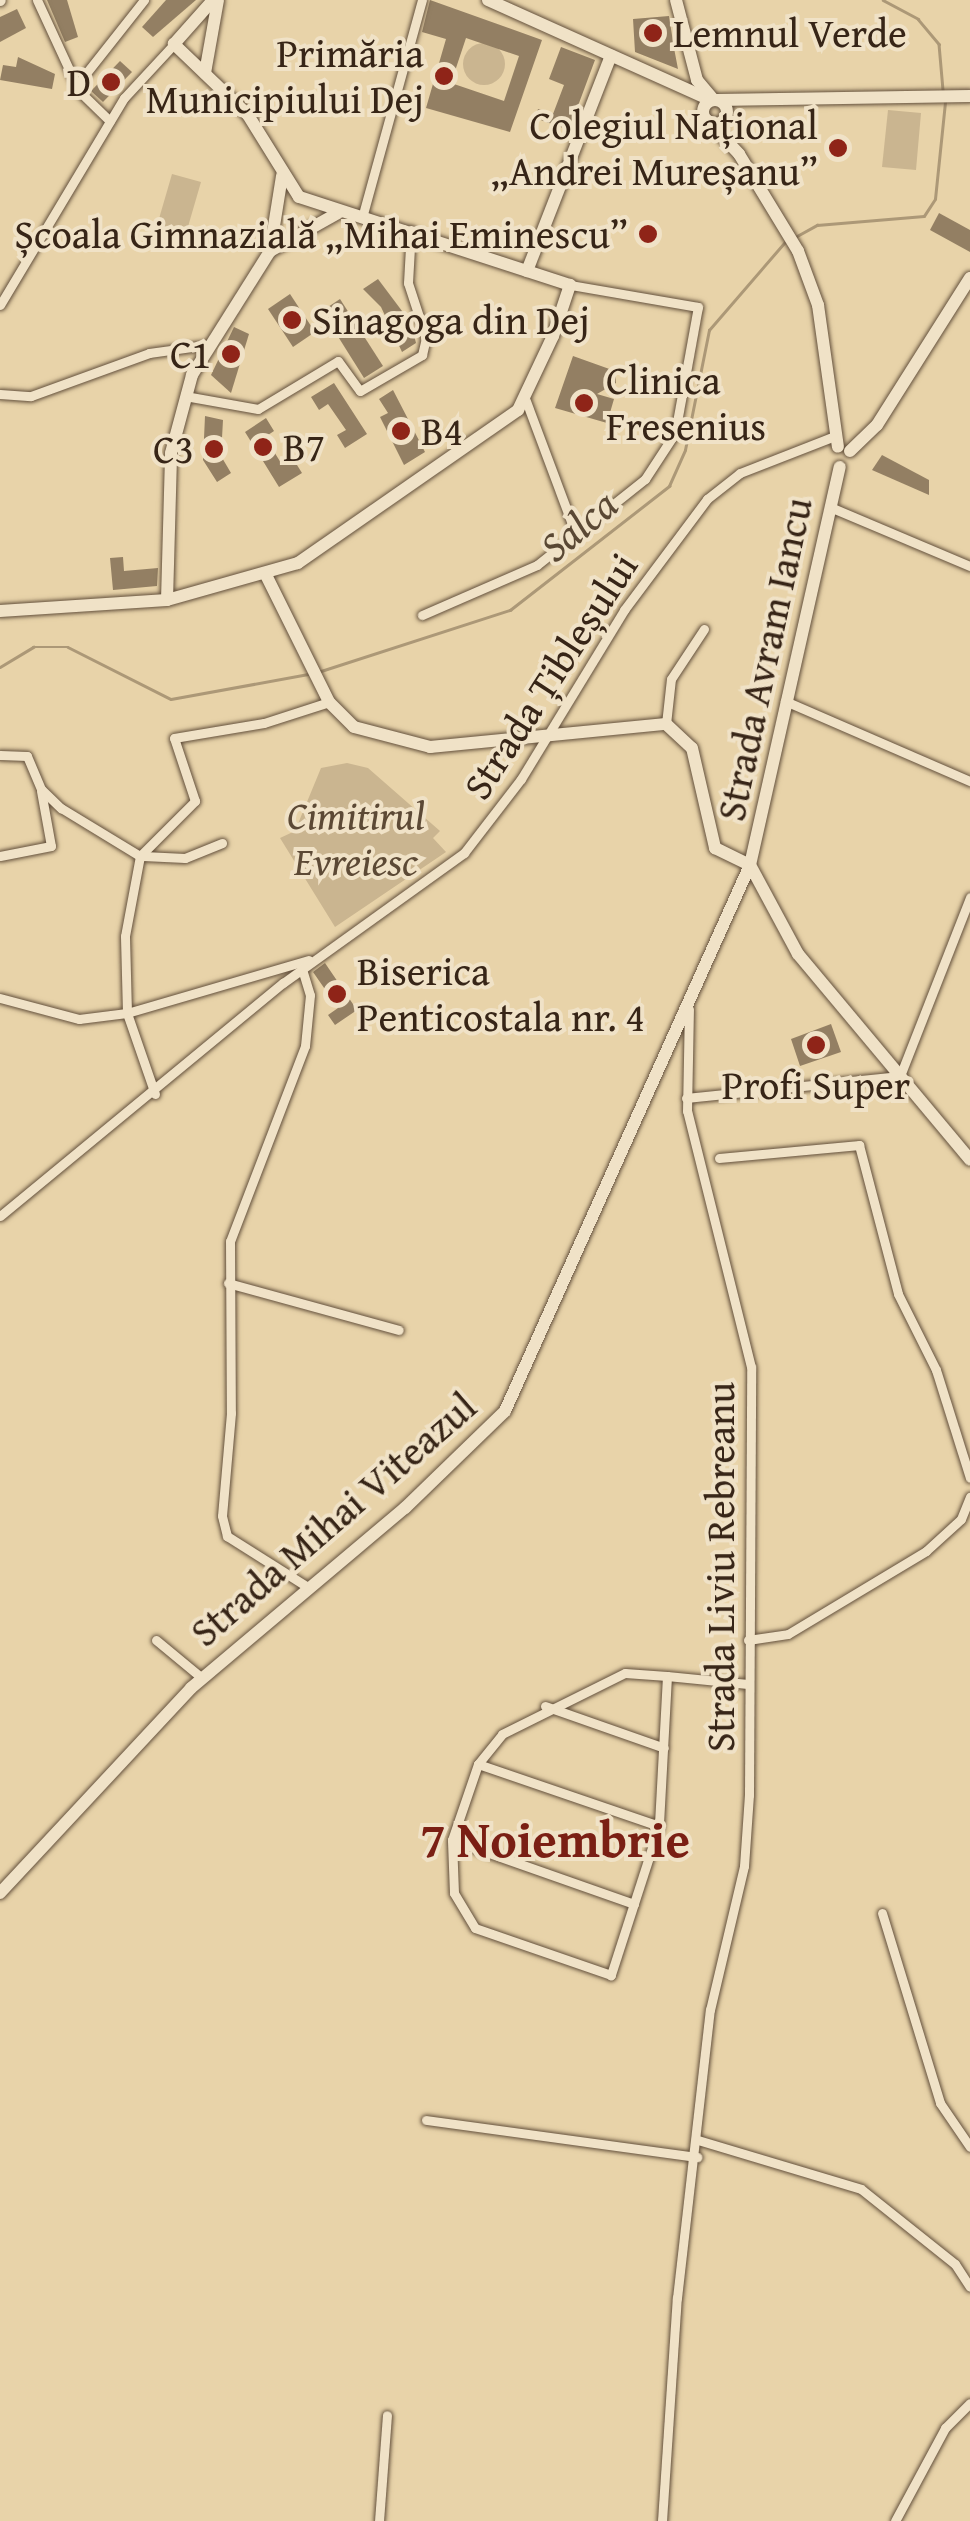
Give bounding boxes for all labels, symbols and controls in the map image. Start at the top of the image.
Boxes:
place label: Lemnul Verde [673,9,907,57]
marker: Lemnul Verde [642,22,664,44]
place label: Primăria Municipiului Dej [146,29,424,123]
place label: D [67,58,91,106]
marker: Primăria Municipiului Dej [433,65,455,87]
marker: D [100,71,122,93]
place label: Colegiul Național „Andrei Mureșanu” [490,101,818,195]
marker: Colegiul Național „Andrei Mureșanu” [827,137,849,159]
place label: Școala Gimnazială „Mihai Eminescu” [14,210,628,258]
marker: Școala Gimnazială „Mihai Eminescu” [637,223,659,245]
place label: Sinagoga din Dej [312,296,590,344]
marker: Sinagoga din Dej [281,309,303,331]
place label: C1 [170,330,211,378]
marker: C1 [220,343,242,365]
place label: Clinica Fresenius [606,356,766,450]
marker: Clinica Fresenius [571,390,597,416]
place label: B4 [421,407,463,455]
marker: B4 [390,420,412,442]
place label: B7 [283,423,325,471]
place label: C3 [153,425,194,473]
marker: B7 [252,436,274,458]
marker: C3 [203,438,225,460]
water label: Salca [529,478,627,572]
street label: Strada Avram Iancu [706,493,822,825]
street label: Strada Țibleșului [453,544,647,808]
park label: Cimitirul Evreiesc [287,791,425,885]
place label: Biserica Penticostala nr. 4 [357,947,645,1041]
marker: Biserica Penticostala nr. 4 [326,983,348,1005]
marker: Profi Super [805,1034,827,1056]
place label: Profi Super [722,1061,910,1109]
street label: Strada Mihai Viteazul [180,1382,486,1656]
street label: Strada Liviu Rebreanu [696,1382,744,1752]
district label: 7 Noiembrie [420,1809,690,1869]

